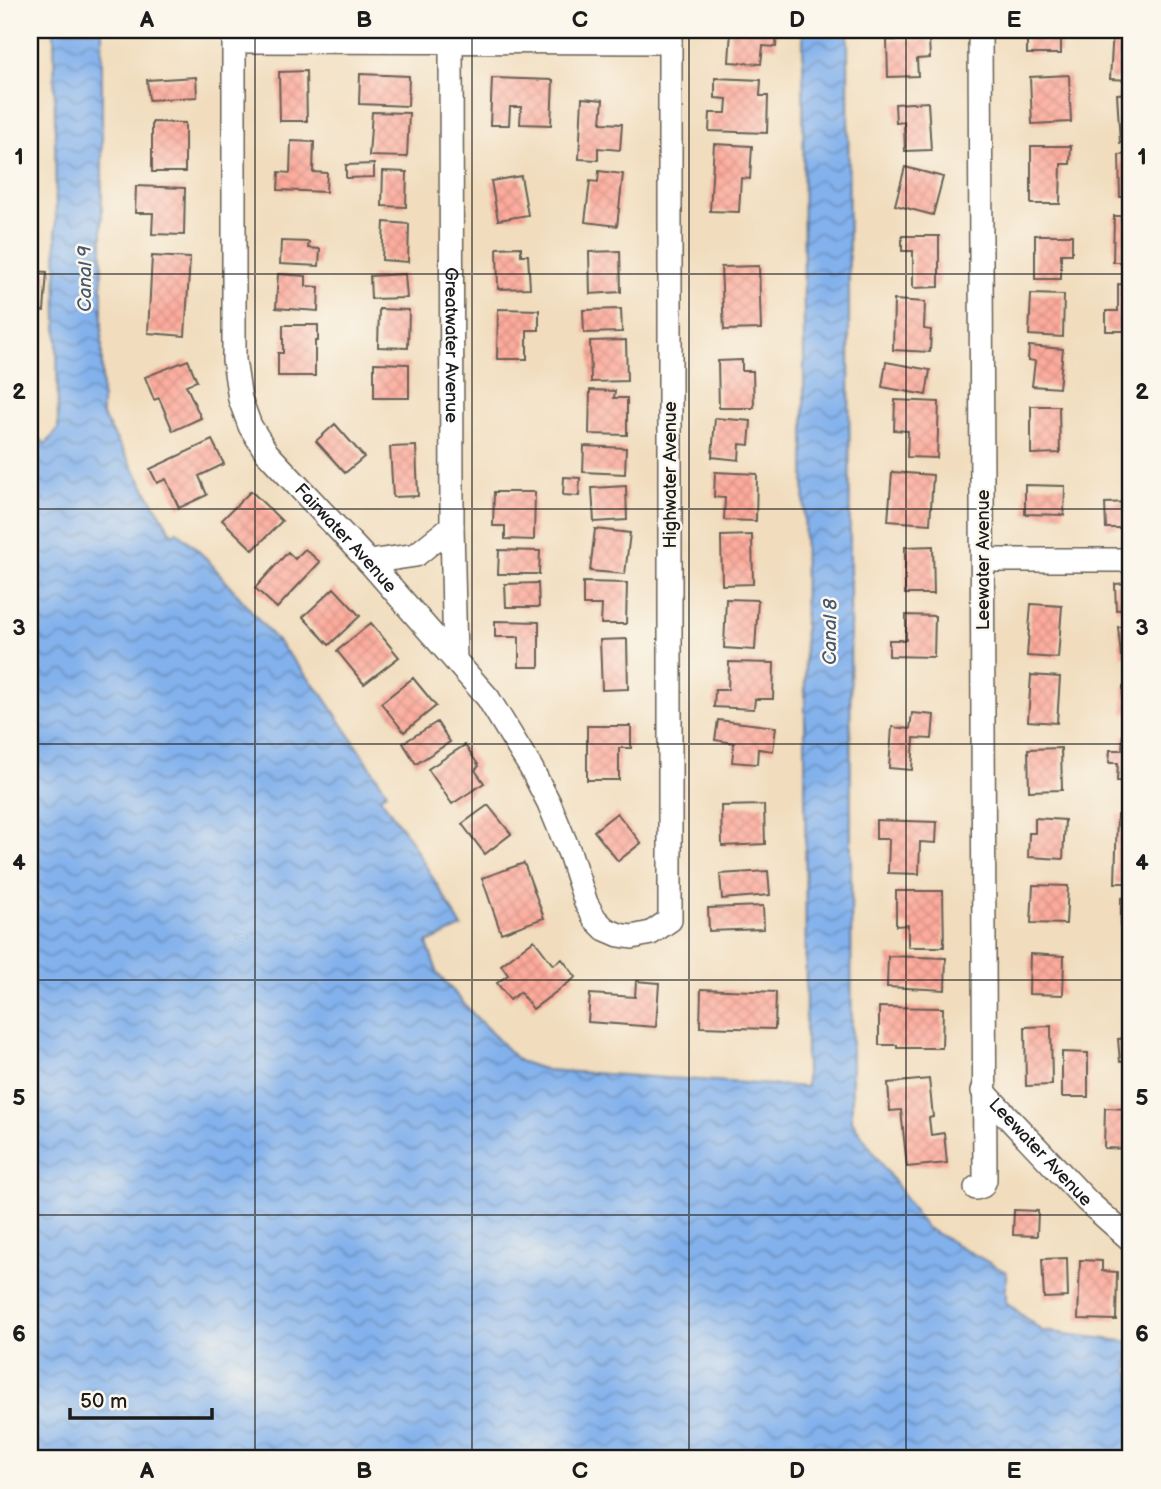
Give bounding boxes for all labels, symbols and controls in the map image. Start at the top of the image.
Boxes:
text: A [139,6,155,34]
text: B [356,6,372,34]
text: C [572,6,588,34]
text: D [789,6,805,34]
text: E [1007,6,1022,34]
text: 1 [14,143,24,171]
text: 1 [1137,143,1147,171]
water label: Canal 9 [74,246,97,312]
street label: Greatwater Avenue [440,267,462,423]
text: 2 [12,378,26,406]
text: 2 [1135,378,1149,406]
street label: Highwater Avenue [660,401,681,549]
street label: Fairwater Avenue [290,479,401,597]
street label: Leewater Avenue [973,489,994,630]
water label: Canal 8 [819,599,842,665]
text: 3 [12,614,26,642]
text: 3 [1135,614,1149,642]
text: 4 [12,849,26,877]
text: 4 [1135,849,1149,877]
text: 5 [12,1084,26,1112]
text: 5 [1135,1084,1149,1112]
street label: Leewater Avenue [984,1094,1097,1211]
text: 6 [12,1320,26,1348]
text: 6 [1135,1320,1149,1348]
scale bar [70,1377,212,1421]
text: 50 m [80,1389,127,1414]
text: A [139,1457,155,1485]
text: B [356,1457,372,1485]
text: C [572,1457,588,1485]
text: D [789,1457,805,1485]
text: E [1007,1457,1022,1485]

